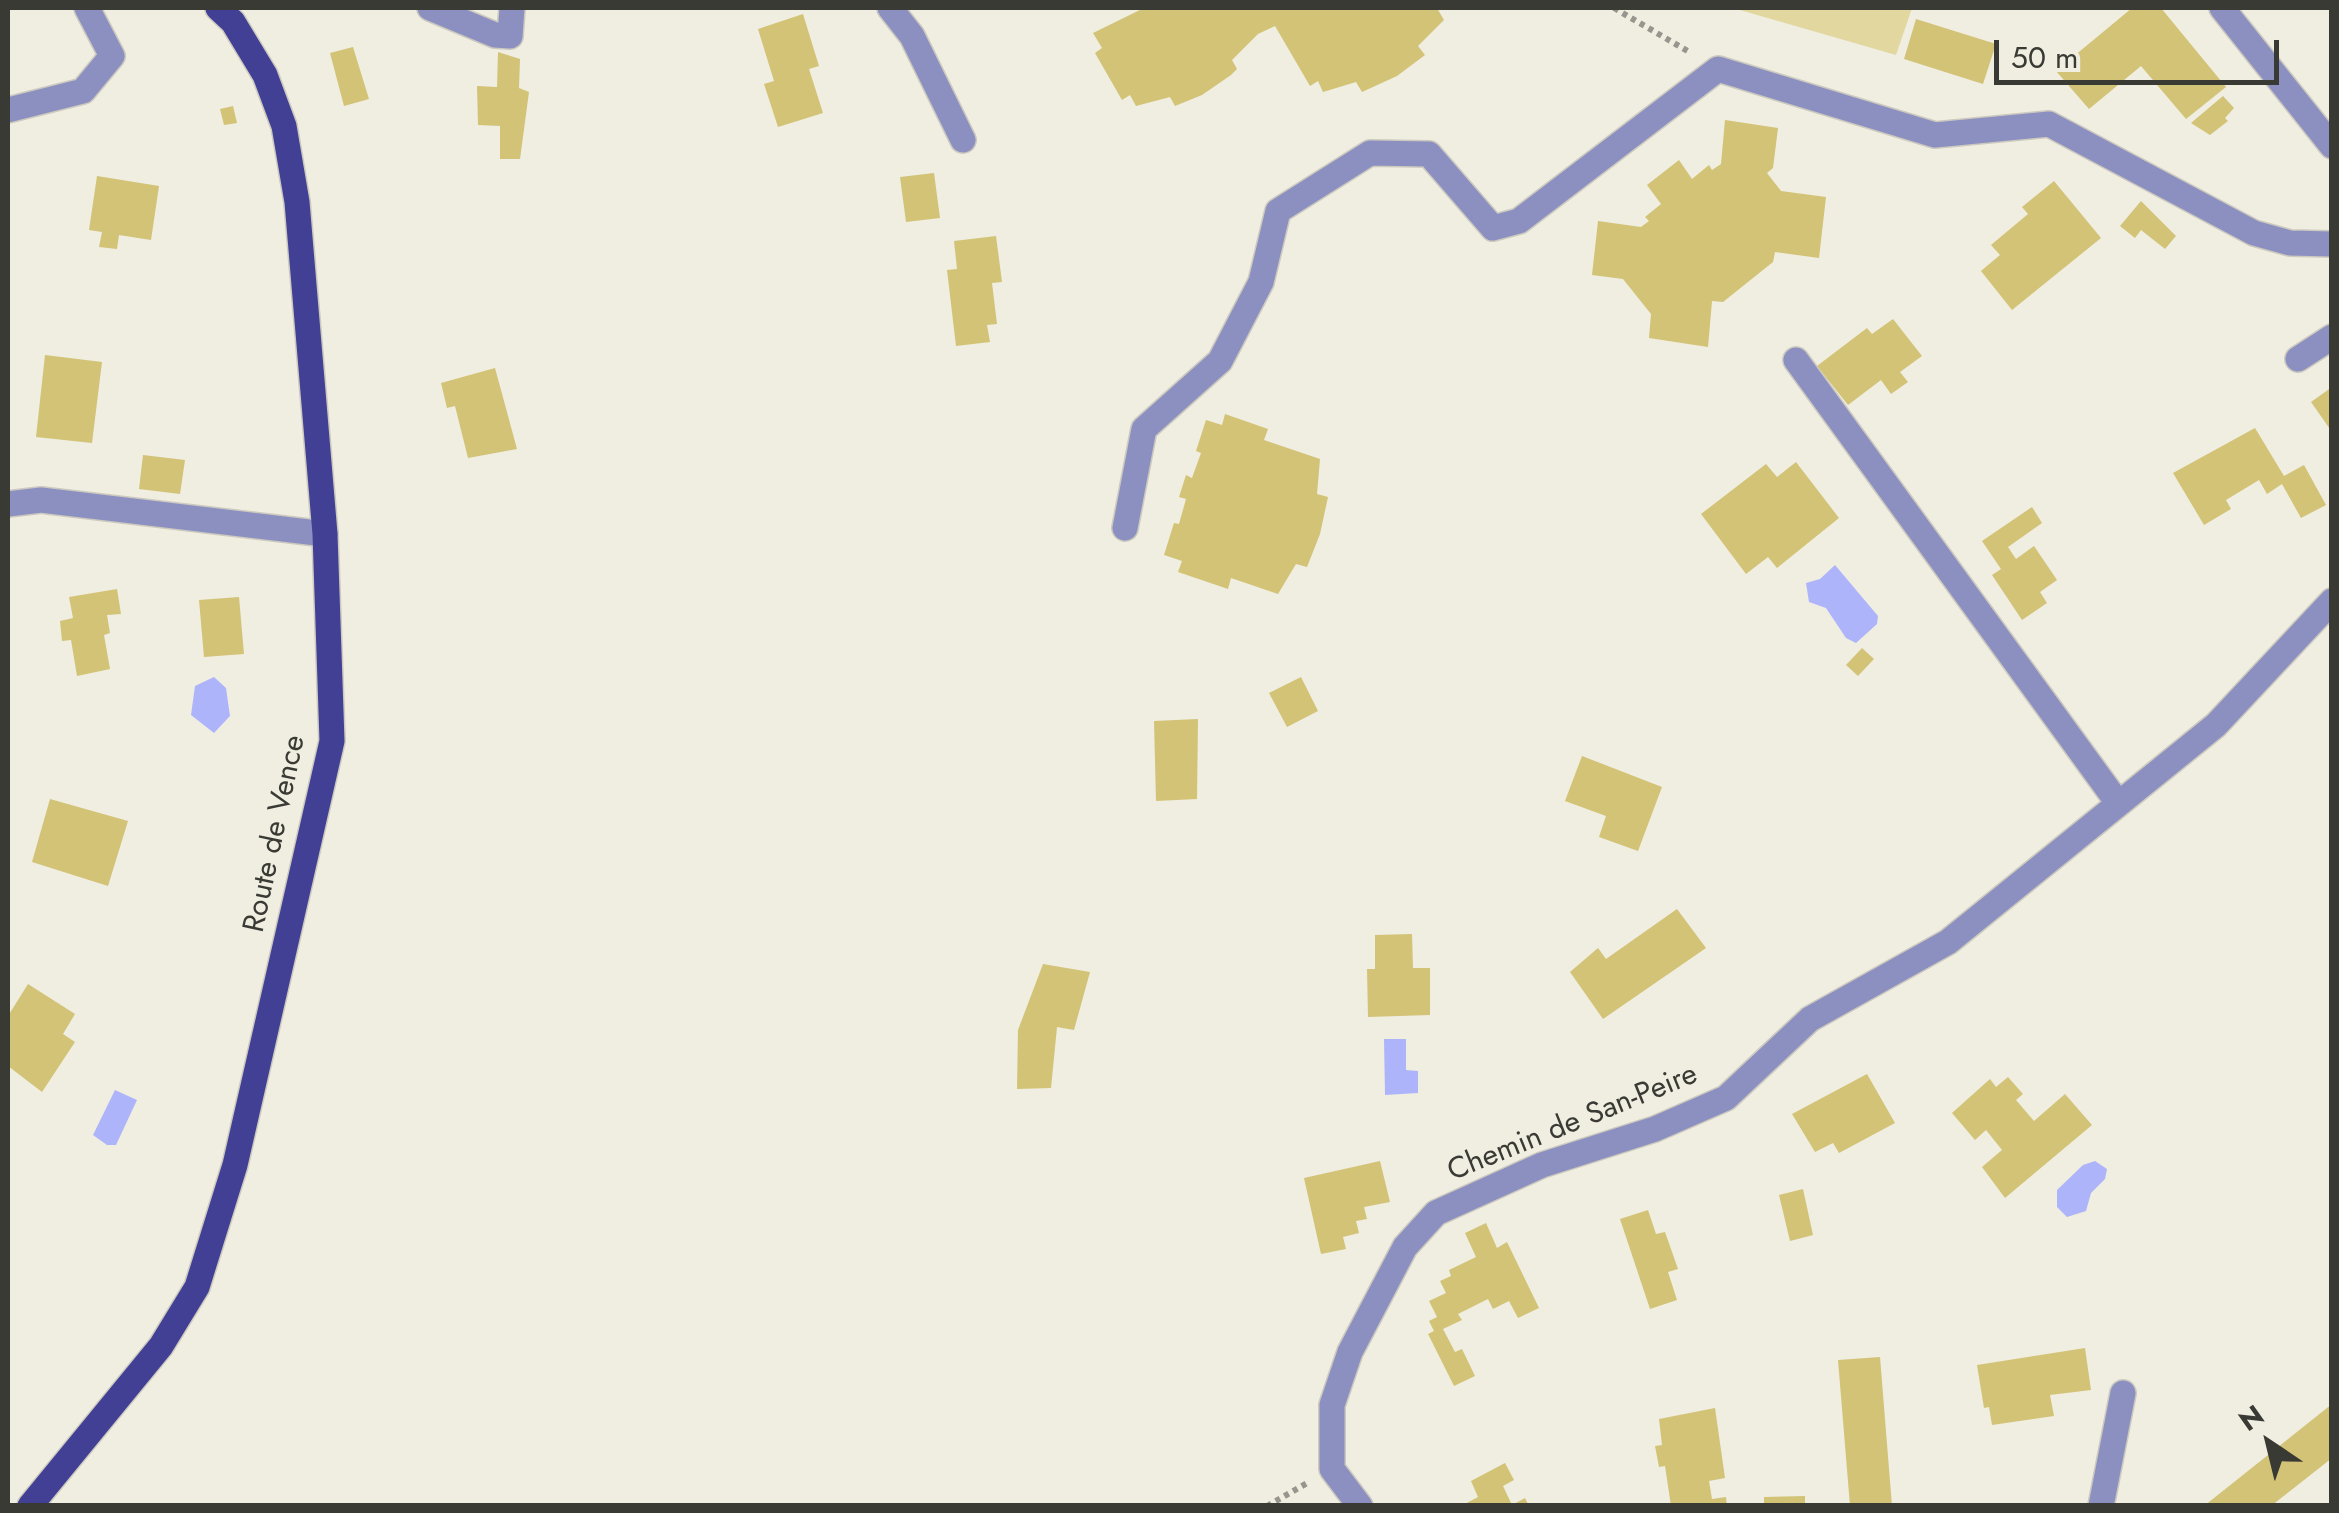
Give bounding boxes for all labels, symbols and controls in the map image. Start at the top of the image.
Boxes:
scale bar [1999,20,2284,82]
text: 50 m [2011,36,2078,79]
street label: Route de Vence [238,732,314,936]
street label: Chemin de San-Peire [1443,1057,1703,1191]
north arrow [2219,1393,2319,1493]
text: N [2231,1395,2272,1441]

